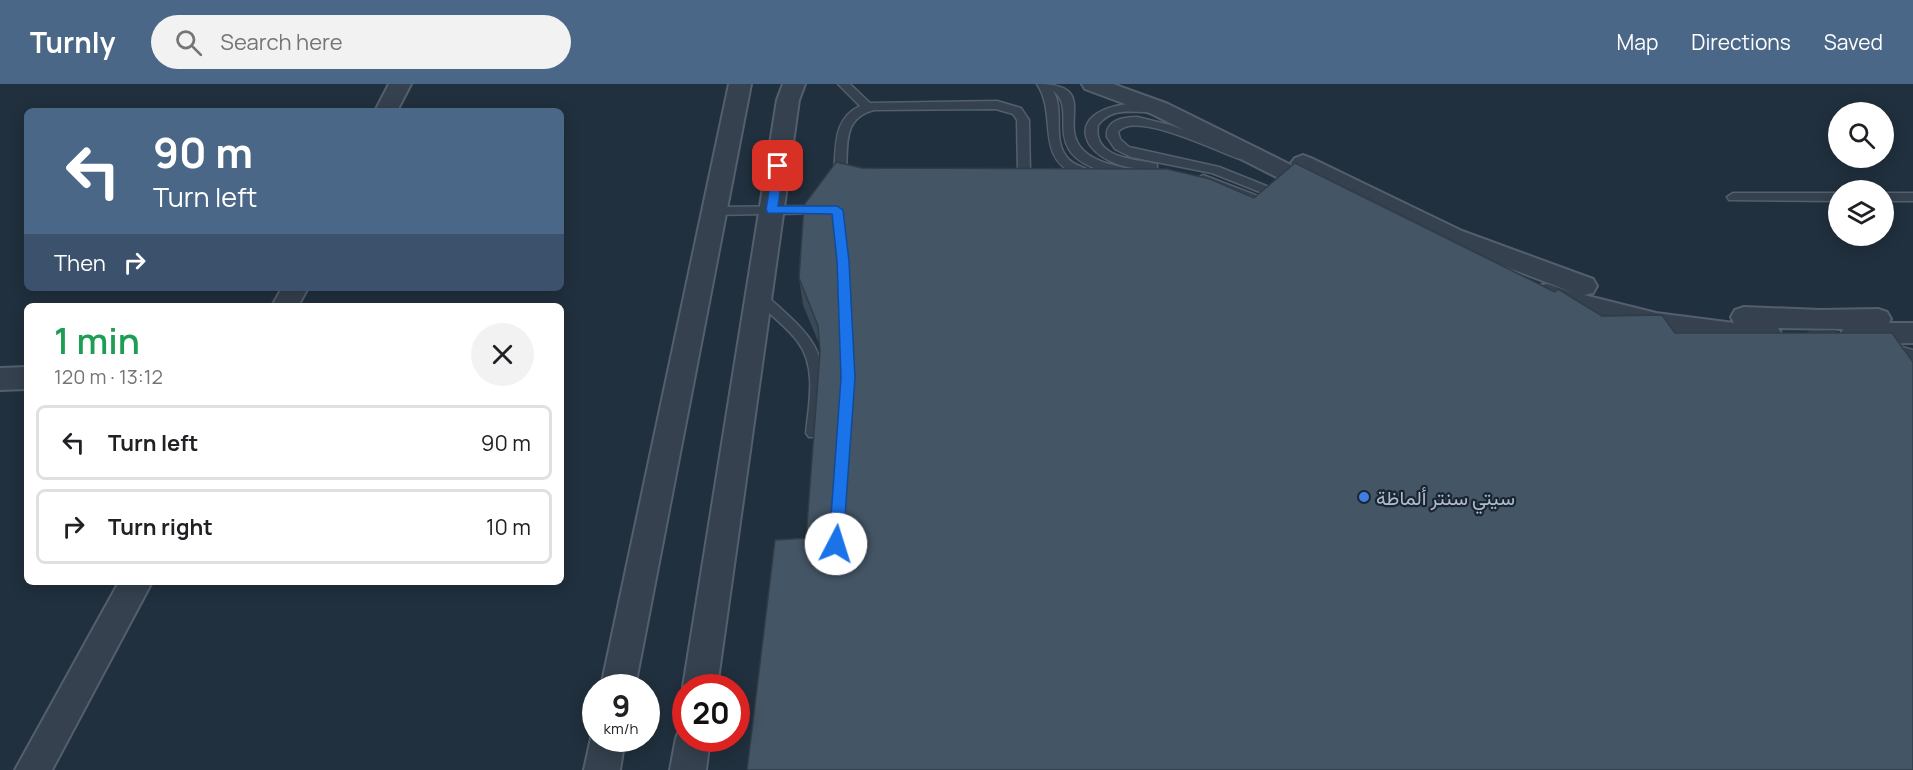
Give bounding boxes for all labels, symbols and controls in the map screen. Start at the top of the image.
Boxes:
search box [151,15,571,69]
text: Turnly [30,23,115,61]
icon: search [172,26,205,59]
text: Search here [220,27,343,57]
text: Map [1617,28,1658,56]
text: Directions [1691,28,1791,56]
text: Saved [1824,28,1883,56]
map controls [1828,102,1894,246]
button: search [1828,102,1894,168]
text: 90 m [153,123,253,181]
icon: left [54,132,132,210]
pin [752,140,803,191]
icon: arrive [761,149,794,182]
text: Turn left [153,178,257,215]
button: layers [1828,180,1894,246]
icon: right [118,246,151,279]
text: Then [54,248,106,278]
text: 1 min [54,316,140,365]
button: close [471,323,534,386]
text: 120 m · 13:12 [54,363,163,390]
icon: left [57,426,90,459]
text: Turn left [108,428,198,458]
text: 90 m [481,428,531,458]
place label: سيتي سنتر ألماظة [1376,484,1515,515]
marker: سيتي سنتر ألماظة [1357,490,1371,504]
icon: right [57,510,90,543]
text: Turn right [108,512,213,542]
text: 10 m [486,512,531,542]
position arrow [804,512,868,576]
speed limit sign: 20 [672,674,750,752]
text: 9 [612,685,630,726]
text: km/h [604,718,638,739]

